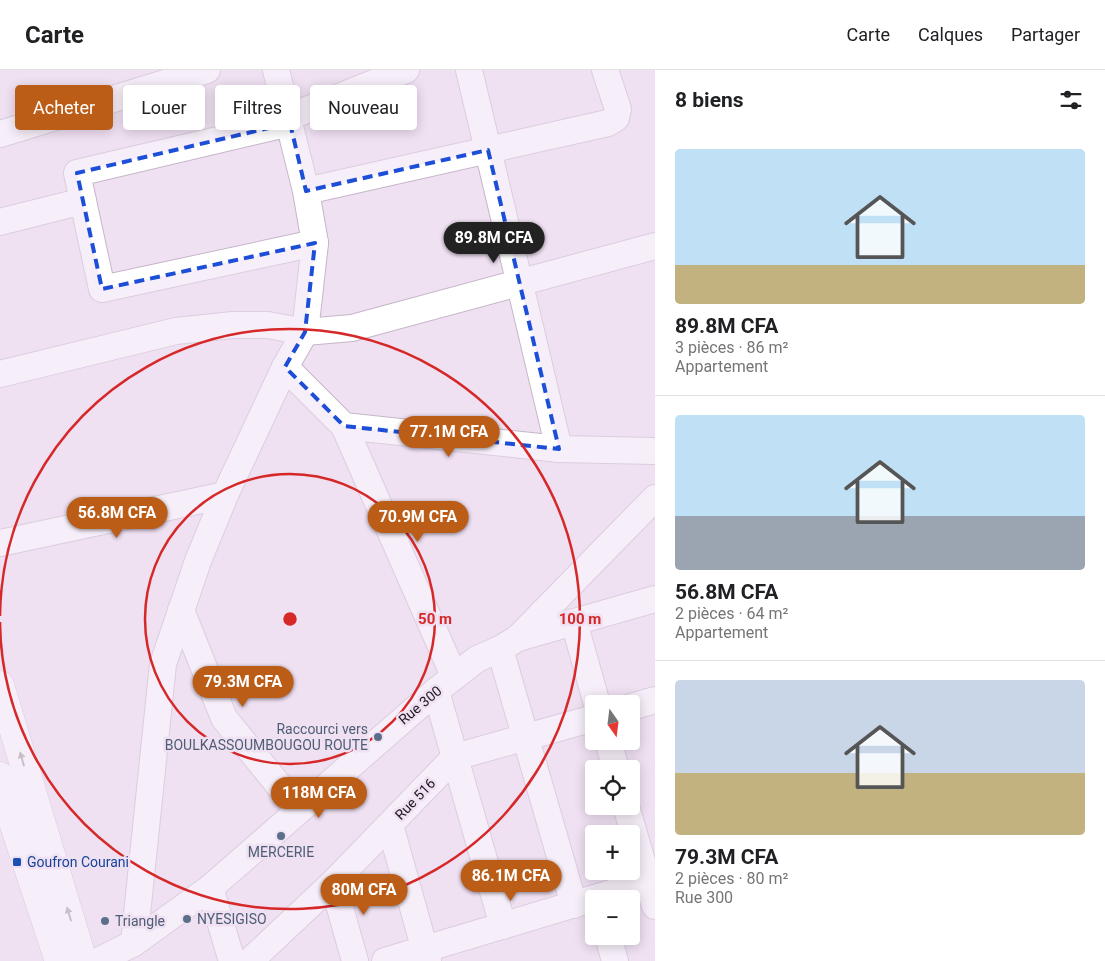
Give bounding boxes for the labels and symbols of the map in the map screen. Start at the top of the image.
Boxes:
pin: 89.8M CFA [437,222,551,264]
pin: 77.1M CFA [392,416,506,458]
pin: 56.8M CFA [60,496,174,539]
pin: 70.9M CFA [361,500,475,543]
centre of rings [281,610,299,628]
text: 50 m [418,610,452,628]
text: 100 m [559,610,601,628]
pin: 79.3M CFA [186,666,300,708]
street label: Rue 300 [395,682,445,727]
north arrow [585,695,640,750]
place label: Raccourci vers BOULKASSOUMBOUGOU ROUTE [165,721,368,753]
marker: Raccourci vers BOULKASSOUMBOUGOU ROUTE [372,731,384,743]
one-way arrow [17,751,25,766]
street label: Rue 516 [392,775,439,823]
pin: 118M CFA [267,776,371,819]
marker: MERCERIE [275,830,287,842]
place label: MERCERIE [248,844,314,860]
place label: Goufron Courani [27,854,129,870]
marker: Goufron Courani [11,856,23,868]
pin: 86.1M CFA [454,860,568,902]
pin: 80M CFA [318,874,410,916]
one-way arrow [65,907,72,922]
place label: NYESIGISO [197,911,267,927]
place label: Triangle [115,913,165,929]
marker: NYESIGISO [181,913,193,925]
marker: Triangle [99,915,111,927]

